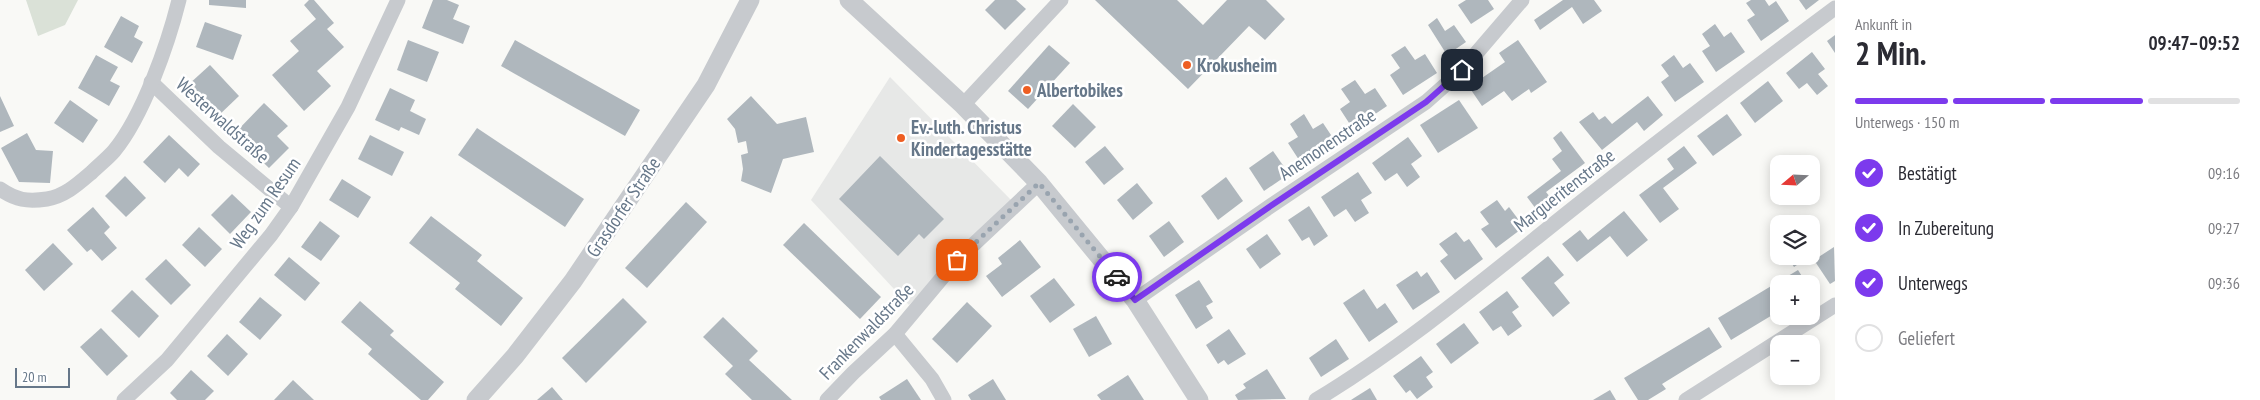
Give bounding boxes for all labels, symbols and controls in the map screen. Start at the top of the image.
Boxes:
text: Ankunft in [1855,14,1912,34]
text: 09:47–09:52 [2148,31,2240,55]
text: 2 Min. [1855,32,1926,74]
pin [1441,49,1483,91]
place label: Krokusheim [1197,53,1277,77]
icon: home [1448,56,1476,84]
marker: Krokusheim [1181,59,1193,71]
street label: Westerwaldstraße [171,72,275,168]
place label: Albertobikes [1036,78,1123,102]
marker: Albertobikes [1021,84,1033,96]
street label: Anemonenstraße [1274,103,1380,185]
text: Unterwegs · 150 m [1855,112,1959,132]
place label: Ev.-luth. Christus Kindertagesstätte [911,115,1032,161]
marker: Ev.-luth. Christus Kindertagesstätte [895,132,907,144]
street label: Margueritenstraße [1509,143,1619,237]
street label: Weg zum Resum [225,152,305,254]
street label: Grasdorfer Straße [581,152,665,262]
north arrow [1770,155,1820,205]
map controls [1770,155,1820,385]
icon: check [1855,159,1883,187]
text: Bestätigt [1898,161,1957,185]
text: 09:16 [2208,163,2240,183]
icon: check [1855,214,1883,242]
button: layers [1770,215,1820,265]
text: In Zubereitung [1898,216,1994,240]
text: 09:27 [2208,218,2240,238]
pin [936,239,978,281]
icon: bag [943,246,971,274]
courier [1092,252,1142,302]
icon: car [1103,263,1131,291]
icon: check [1855,269,1883,297]
text: Unterwegs [1898,271,1968,295]
text: 09:36 [2208,273,2240,293]
button: + [1770,275,1820,325]
street label: Frankenwaldstraße [814,277,918,384]
text: Geliefert [1898,326,1955,350]
button: − [1770,335,1820,385]
scale bar [15,365,70,388]
text: 20 m [22,368,47,386]

